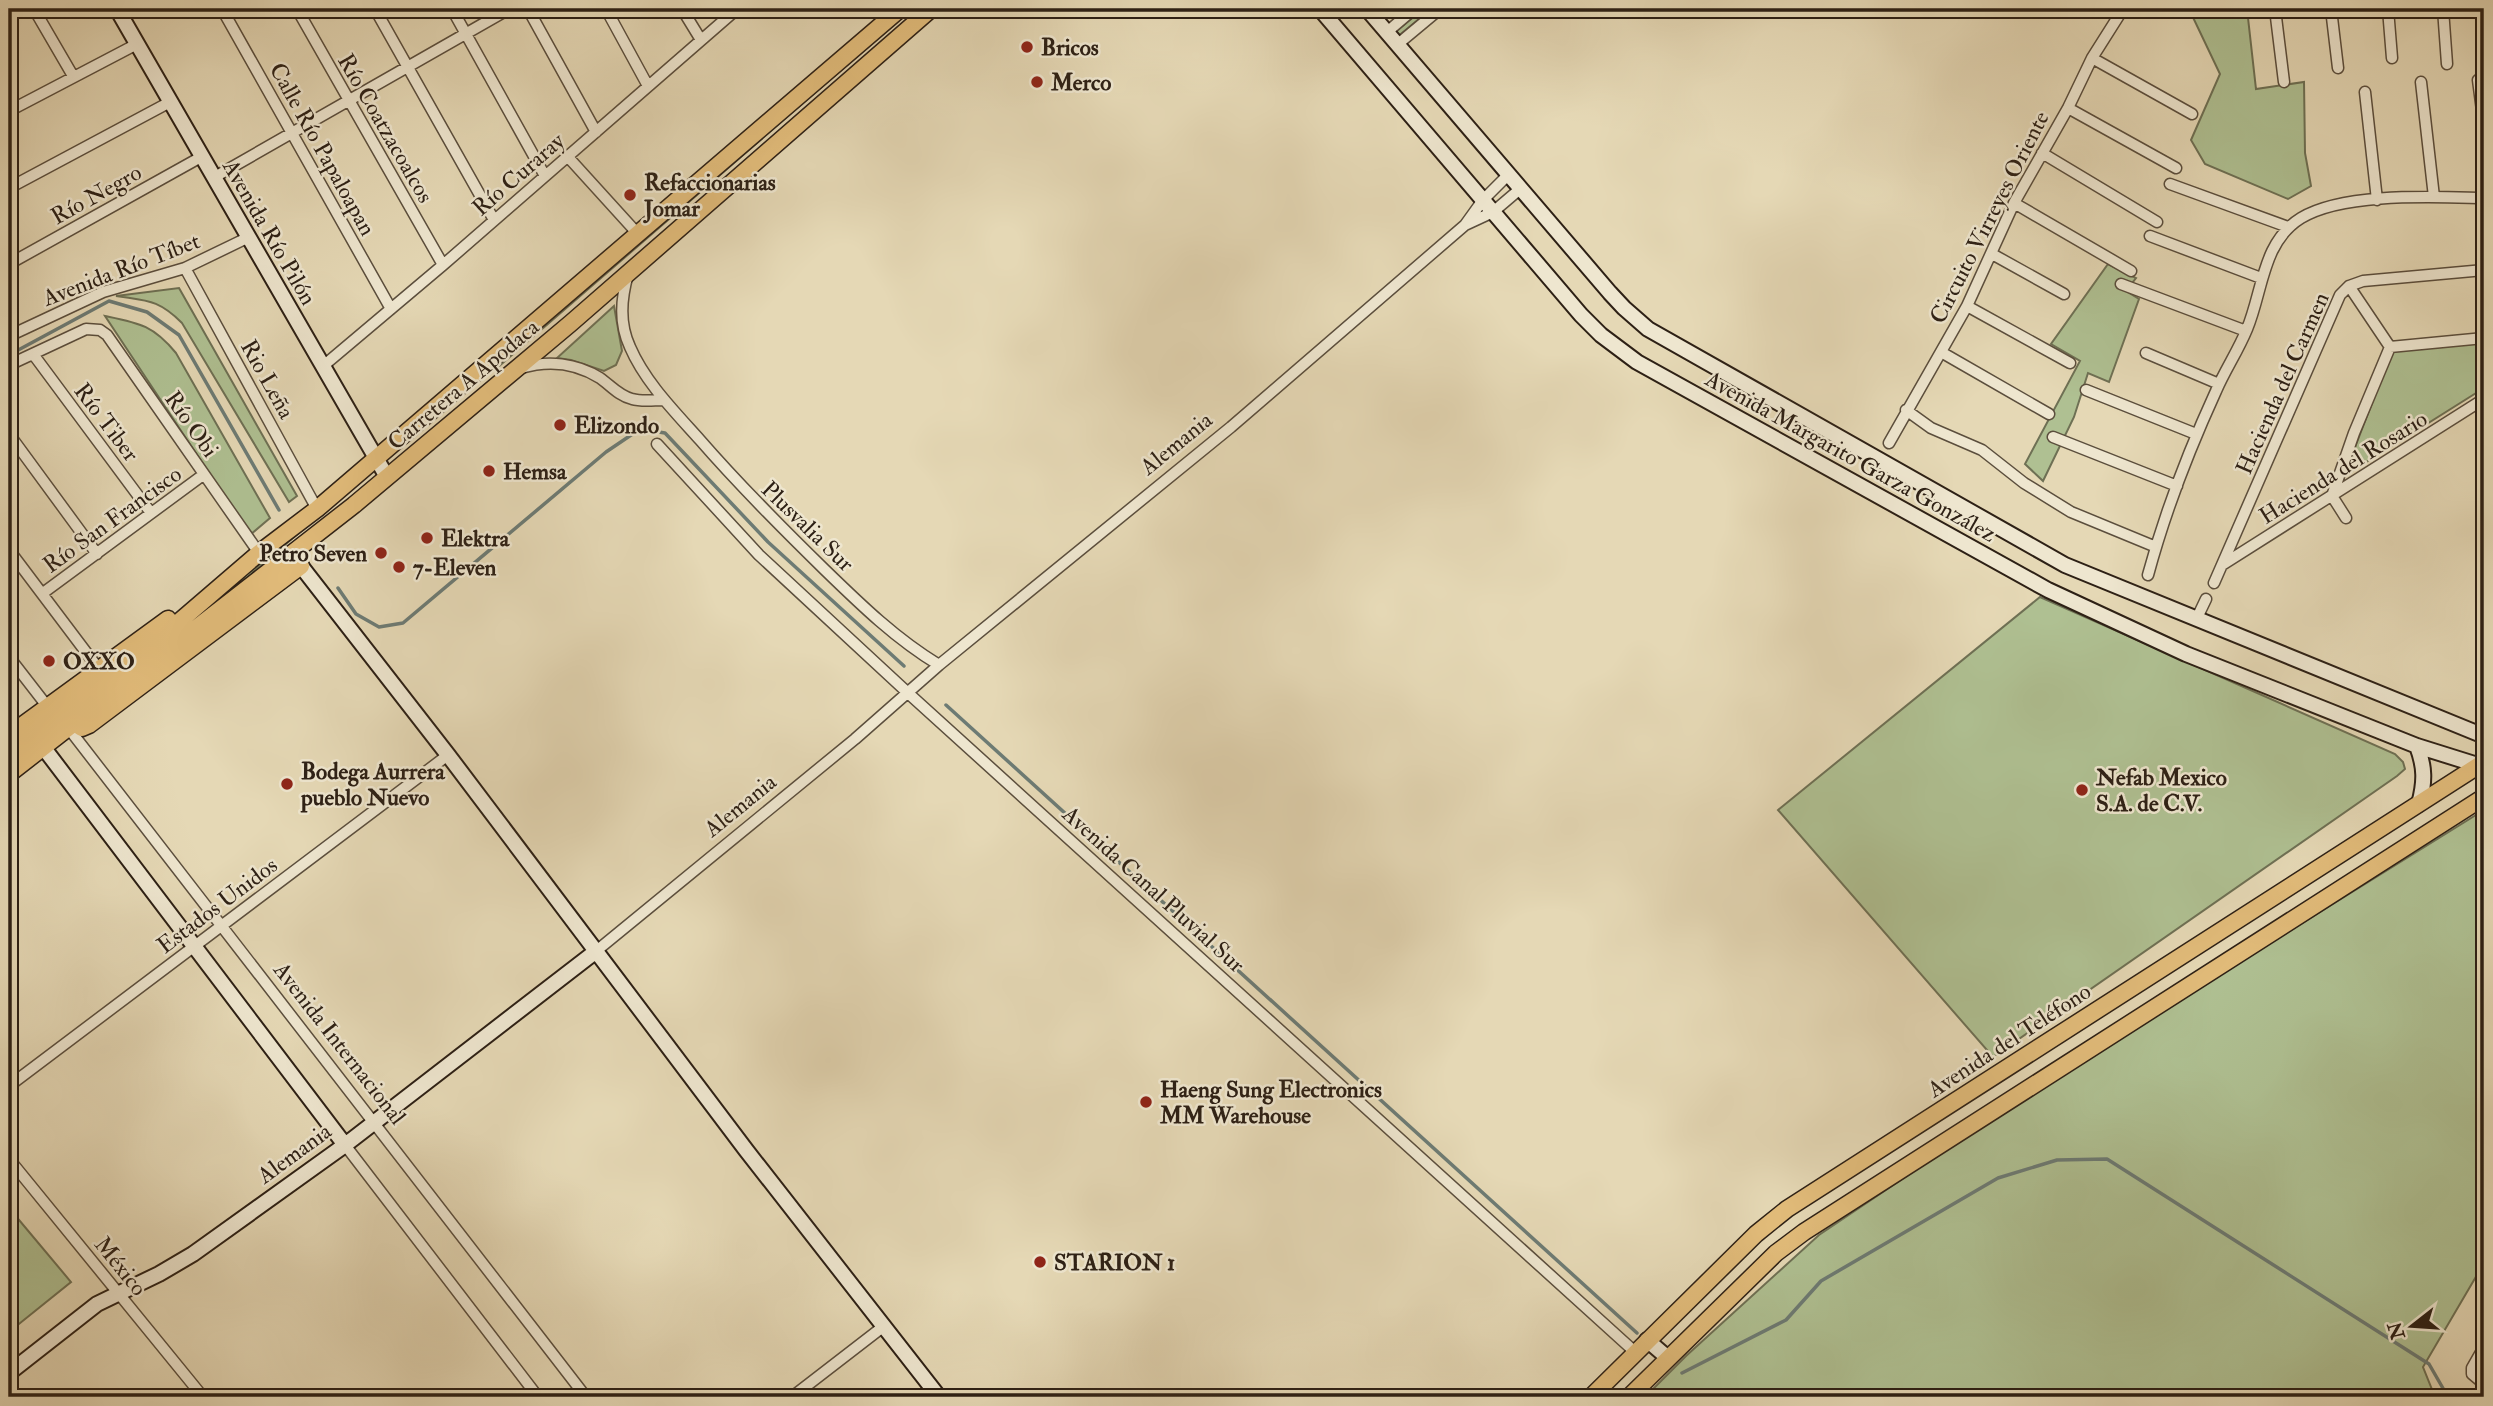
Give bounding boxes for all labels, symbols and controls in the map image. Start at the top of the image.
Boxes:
place label: Bricos [1041,33,1099,62]
marker: Bricos [1019,39,1035,55]
street label: Río Coatzacoalcos [331,48,440,208]
street label: Calle Río Papaloapan [262,58,382,241]
place label: Merco [1050,68,1111,97]
marker: Merco [1029,74,1045,90]
street label: Circuito Virreyes Oriente [1923,106,2056,328]
street label: Río Curaray [466,126,571,222]
street label: Avenida Río Pilón [216,153,323,310]
street label: Río Negro [46,158,147,231]
place label: Refaccionarias Jomar [643,168,776,224]
marker: Refaccionarias Jomar [622,187,638,203]
street label: Avenida Río Tíbet [38,226,204,313]
street label: Hacienda del Carmen [2229,288,2336,479]
street label: Carretera A Apodaca [382,312,546,457]
street label: Rio Leña [234,335,301,424]
street label: Avenida Margarito Garza González [1700,364,2001,549]
street label: Río Tiber [68,377,146,468]
street label: Río Obi [158,385,225,463]
street label: Hacienda del Rosario [2254,404,2433,531]
street label: Alemania [1133,405,1219,482]
place label: Elizondo [574,411,659,440]
marker: Elizondo [552,417,568,433]
place label: Hemsa [503,457,568,486]
street label: Río San Francisco [37,459,187,579]
marker: Hemsa [481,463,497,479]
street label: Plusvalia Sur [755,475,860,578]
place label: Elektra [441,524,511,553]
marker: Elektra [419,530,435,546]
place label: Petro Seven [259,539,367,568]
marker: Petro Seven [373,545,389,561]
place label: 7-Eleven [413,553,497,582]
marker: 7-Eleven [391,559,407,575]
place label: OXXO [63,647,135,676]
marker: OXXO [41,653,57,669]
place label: Bodega Aurrera pueblo Nuevo [300,757,446,813]
place label: Nefab Mexico S.A. de C.V. [2095,763,2227,818]
street label: Alemania [697,767,783,844]
marker: Bodega Aurrera pueblo Nuevo [279,776,295,792]
marker: Nefab Mexico S.A. de C.V. [2074,782,2090,798]
street label: Avenida Canal Pluvial Sur [1056,799,1251,979]
street label: Estados Unidos [151,851,283,960]
street label: Avenida Internacional [266,955,412,1130]
street label: Avenida del Teléfono [1921,977,2096,1105]
place label: Haeng Sung Electronics MM Warehouse [1159,1075,1382,1130]
marker: Haeng Sung Electronics MM Warehouse [1138,1094,1154,1110]
street label: Alemania [251,1116,338,1191]
street label: México [88,1231,153,1302]
place label: STARION 1 [1054,1248,1175,1277]
marker: STARION 1 [1032,1254,1048,1270]
north arrow [2378,1290,2448,1360]
text: N [2382,1318,2411,1343]

